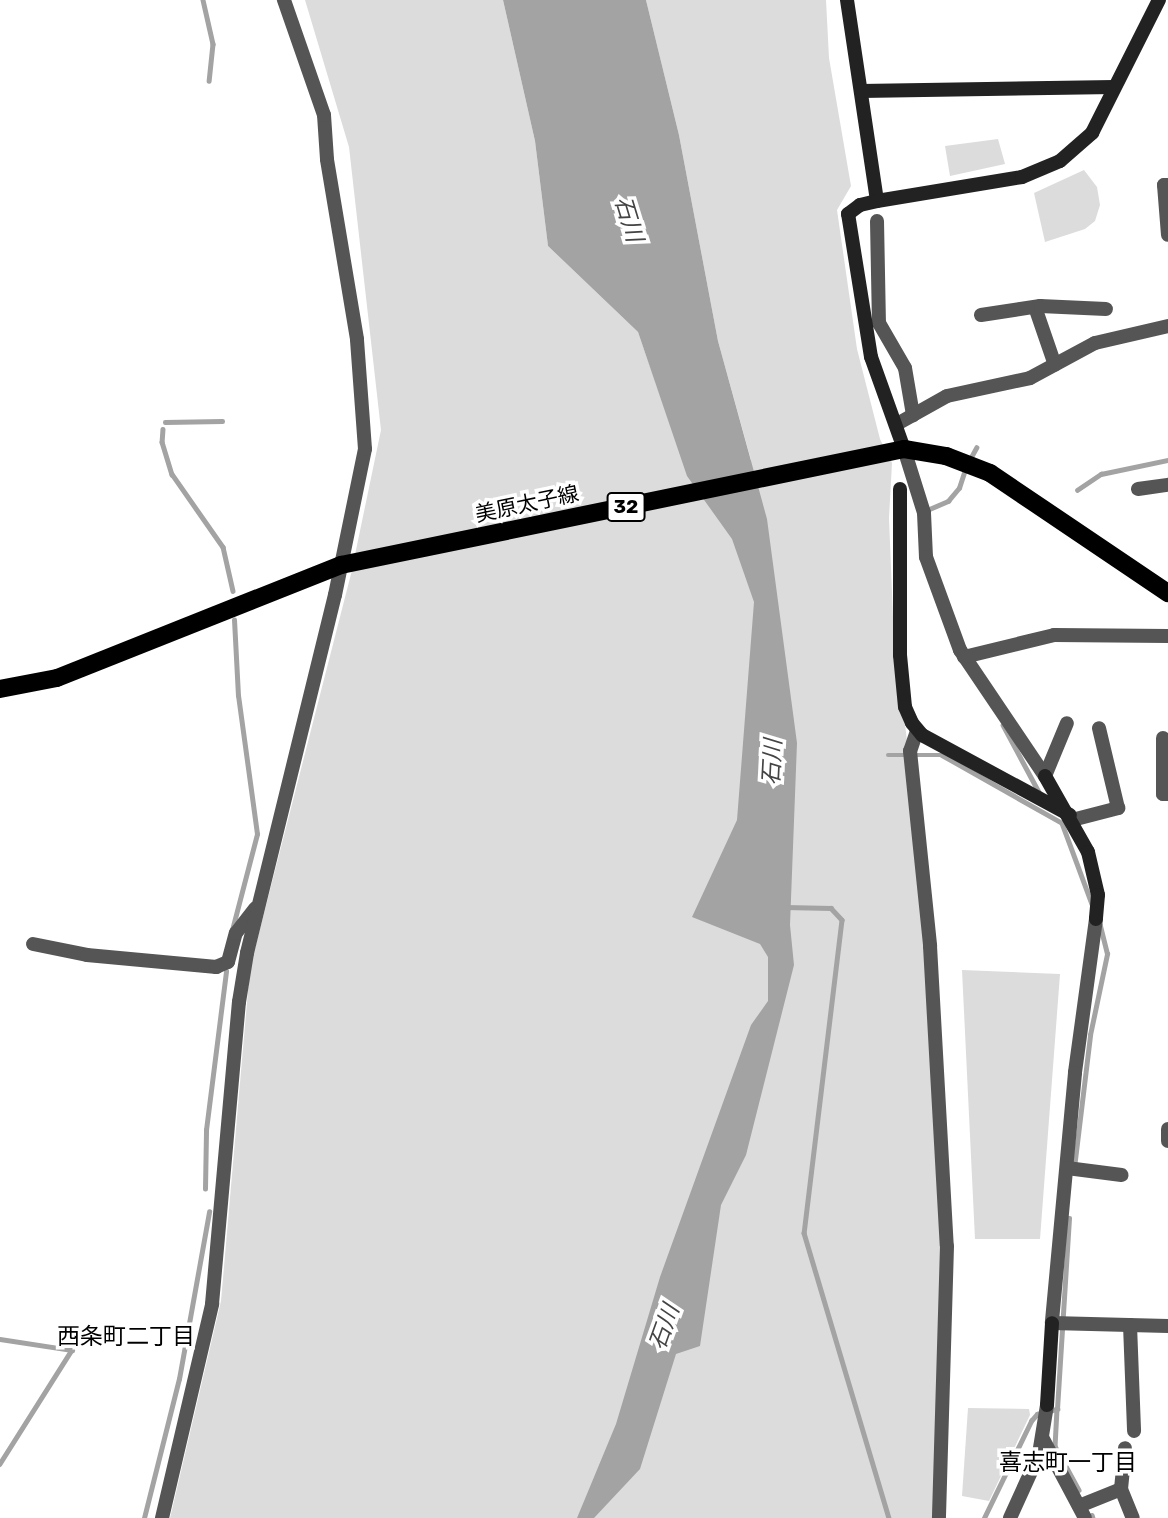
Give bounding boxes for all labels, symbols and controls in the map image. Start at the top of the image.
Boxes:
water label: 石川 [609,193,649,245]
street label: 美原太子線 [473,481,581,527]
road number: 32 [605,492,647,522]
water label: 石川 [757,738,787,786]
water label: 石川 [643,1301,685,1353]
district label: 西条町二丁目 [57,1322,195,1350]
district label: 喜志町一丁目 [999,1448,1137,1476]

